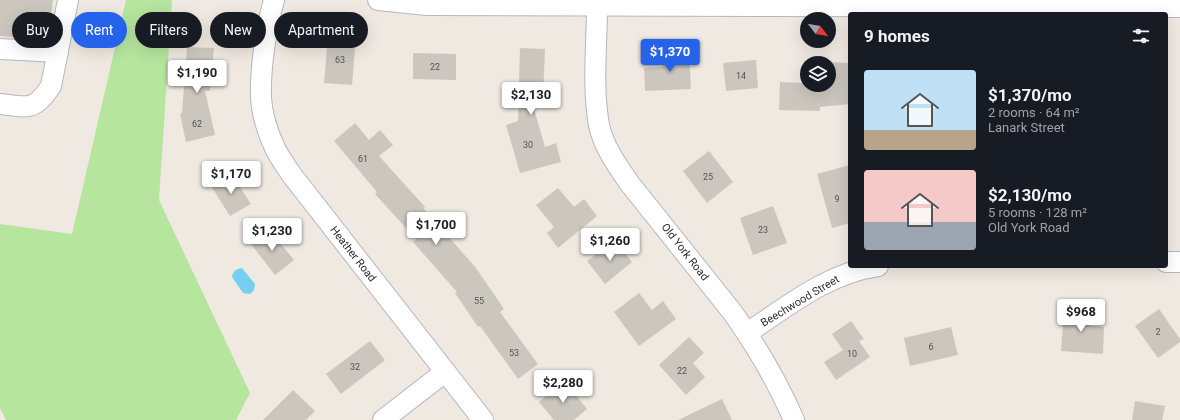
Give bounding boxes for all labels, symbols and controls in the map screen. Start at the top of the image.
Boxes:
chip: Buy [12,12,63,48]
chip: Rent [71,12,127,48]
chip: Filters [135,12,202,48]
chip: New [210,12,266,48]
chip: Apartment [274,12,368,48]
north arrow [800,12,836,48]
map controls [800,12,836,92]
icon: filters [1130,25,1152,47]
text: 9 homes [864,26,930,46]
pin: $1,370 [637,39,703,73]
text: $1,370 [650,44,690,59]
house number: 63 [335,55,345,65]
button: layers [800,56,836,92]
pin: $1,190 [164,60,230,94]
house number: 22 [430,62,440,72]
text: $1,190 [177,65,217,80]
house number: 14 [736,71,746,81]
pin: $2,130 [498,82,564,116]
text: $1,370/mo [988,85,1072,105]
icon: home [896,86,944,134]
text: $2,130 [511,87,551,102]
text: 2 rooms · 64 m² [988,105,1080,120]
house number: 62 [192,119,202,129]
text: Lanark Street [988,120,1065,135]
house number: 30 [523,140,533,150]
house number: 61 [358,154,368,164]
pin: $1,170 [198,161,264,195]
text: $1,170 [211,166,251,181]
house number: 25 [703,172,713,182]
text: $2,130/mo [988,185,1072,205]
icon: home [896,186,944,234]
house number: 9 [834,194,840,204]
text: 5 rooms · 128 m² [988,205,1087,220]
pin: $1,700 [403,212,469,246]
text: $1,700 [416,217,456,232]
pin: $1,230 [239,218,305,252]
text: Old York Road [988,220,1070,235]
street label: Old York Road [659,221,711,283]
text: $1,230 [252,223,292,238]
street label: Heather Road [327,224,379,284]
house number: 23 [758,225,768,235]
pin: $1,260 [577,228,643,262]
text: $1,260 [590,233,630,248]
street label: Beechwood Street [758,272,842,330]
house number: 55 [474,296,484,306]
pin: $968 [1057,299,1105,333]
text: $968 [1066,304,1096,319]
house number: 2 [1155,327,1161,337]
house number: 6 [928,342,934,352]
house number: 53 [509,348,519,358]
house number: 10 [847,349,857,359]
house number: 32 [350,362,360,372]
house number: 22 [677,366,687,376]
pin: $2,280 [530,370,596,404]
text: $2,280 [543,375,583,390]

